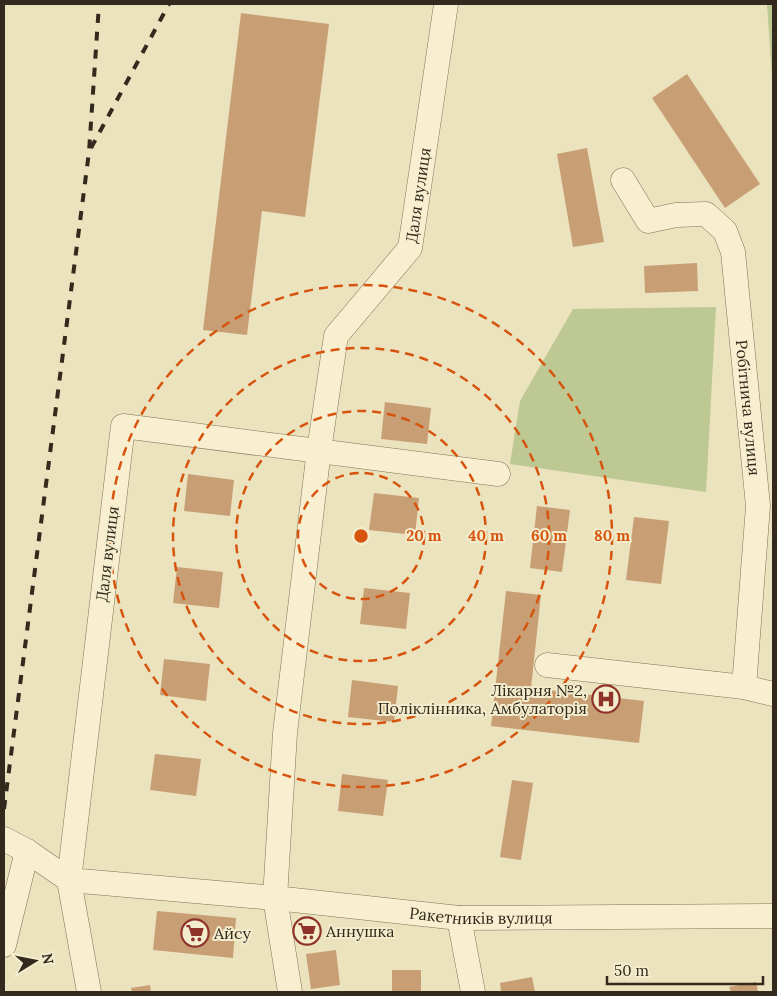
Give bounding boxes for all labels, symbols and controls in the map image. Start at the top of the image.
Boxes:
street label: Даля вулиця [401,146,435,245]
street label: Робітнича вулиця [732,339,765,477]
street label: Даля вулиця [91,505,123,603]
text: 20 m [406,526,442,545]
text: 40 m [468,526,504,545]
text: 60 m [531,526,567,545]
text: 80 m [594,526,630,545]
centre of rings [352,527,370,545]
place label: Лікарня №2, Поліклінника, Амбулаторія [378,680,587,718]
hospital icon: Лікарня №2, Поліклінника, Амбулаторія [591,684,621,714]
street label: Ракетників вулиця [408,903,553,928]
supermarket icon: Аннушка [292,916,322,946]
supermarket icon: Айсу [180,918,210,948]
place label: Аннушка [325,921,394,941]
place label: Айсу [213,923,251,943]
north arrow [10,936,60,986]
text: N [38,952,58,966]
scale bar [607,954,763,986]
text: 50 m [614,961,649,980]

